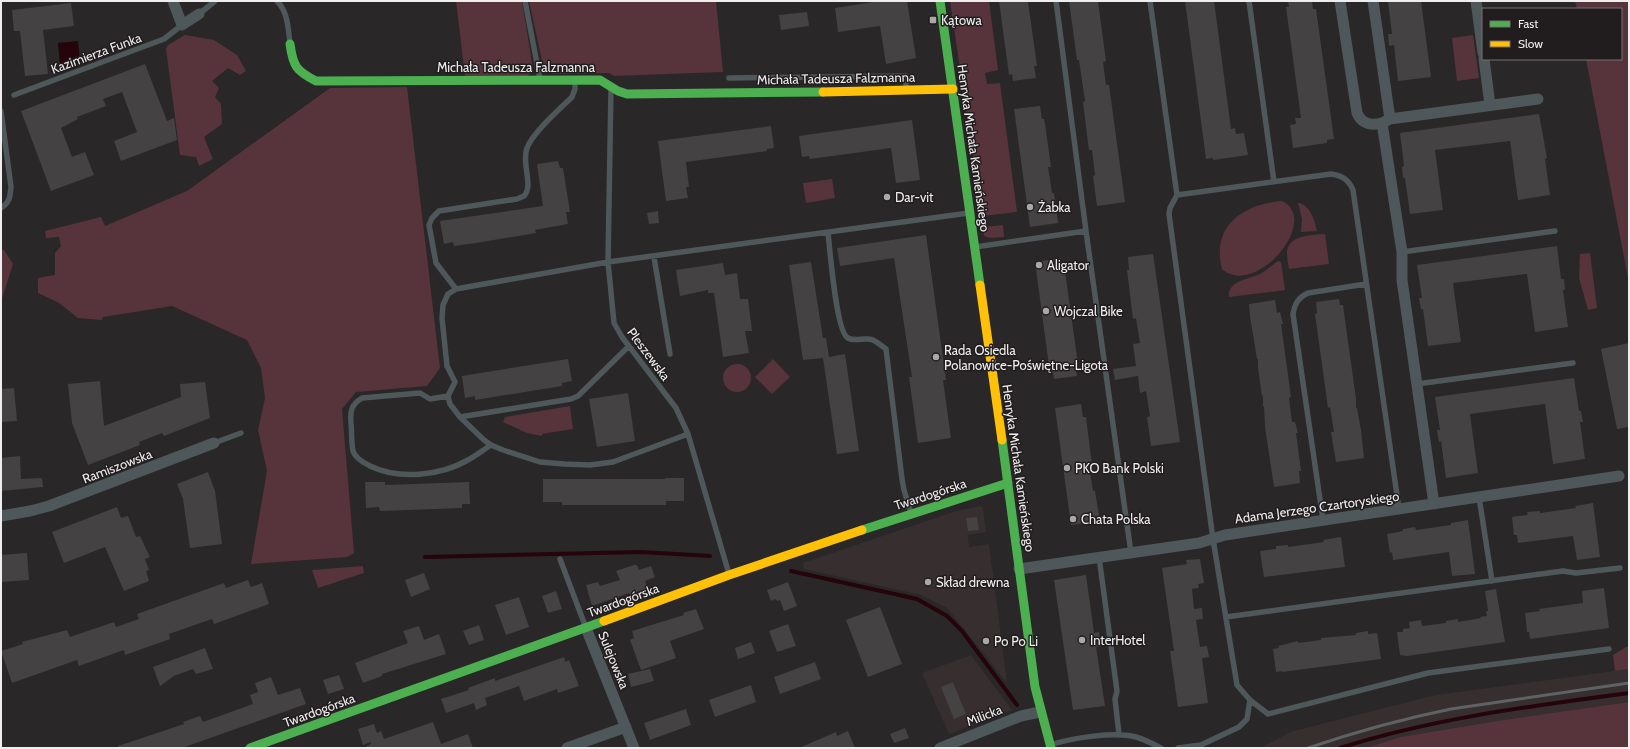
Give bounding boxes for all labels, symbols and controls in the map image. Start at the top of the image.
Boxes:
legend [1482,8,1622,60]
place label: Kątowa [941,12,982,28]
marker: Kątowa [928,15,938,25]
text: Fast [1518,16,1538,31]
street label: Kazimierza Funka [49,29,144,77]
text: Slow [1518,36,1543,51]
street label: Michała Tadeusza Falzmanna [437,59,596,75]
street label: Henryka Michała Kamieńskiego [954,63,994,233]
street label: Michała Tadeusza Falzmanna [757,69,916,87]
place label: Dar-vit [895,189,934,205]
marker: Dar-vit [882,192,892,202]
place label: Żabka [1038,199,1071,215]
marker: Żabka [1025,202,1035,212]
place label: Aligator [1047,257,1090,273]
marker: Aligator [1034,260,1044,270]
place label: Wojczal Bike [1054,303,1123,320]
marker: Wojczal Bike [1041,306,1051,316]
street label: Pleszewska [624,324,674,384]
place label: Rada Osiedla Polanowice-Poświętne-Ligota [944,342,1109,373]
marker: Rada Osiedla Polanowice-Poświętne-Ligota [931,352,941,362]
street label: Henryka Michała Kamieńskiego [999,383,1039,553]
street label: Ramiszowska [80,445,155,487]
place label: PKO Bank Polski [1075,460,1164,476]
marker: PKO Bank Polski [1062,463,1072,473]
street label: Twardogórska [892,475,969,513]
street label: Adama Jerzego Czartoryskiego [1234,488,1400,526]
place label: Chata Polska [1081,511,1151,527]
marker: Chata Polska [1068,514,1078,524]
place label: Skład drewna [936,574,1010,590]
marker: Skład drewna [923,577,933,587]
street label: Twardogórska [585,579,662,620]
street label: Sulejowska [594,629,633,692]
place label: InterHotel [1090,632,1145,648]
place label: Po Po Li [994,633,1038,649]
marker: InterHotel [1077,635,1087,645]
marker: Po Po Li [981,636,991,646]
street label: Twardogórska [281,689,358,730]
street label: Milicka [964,701,1005,729]

